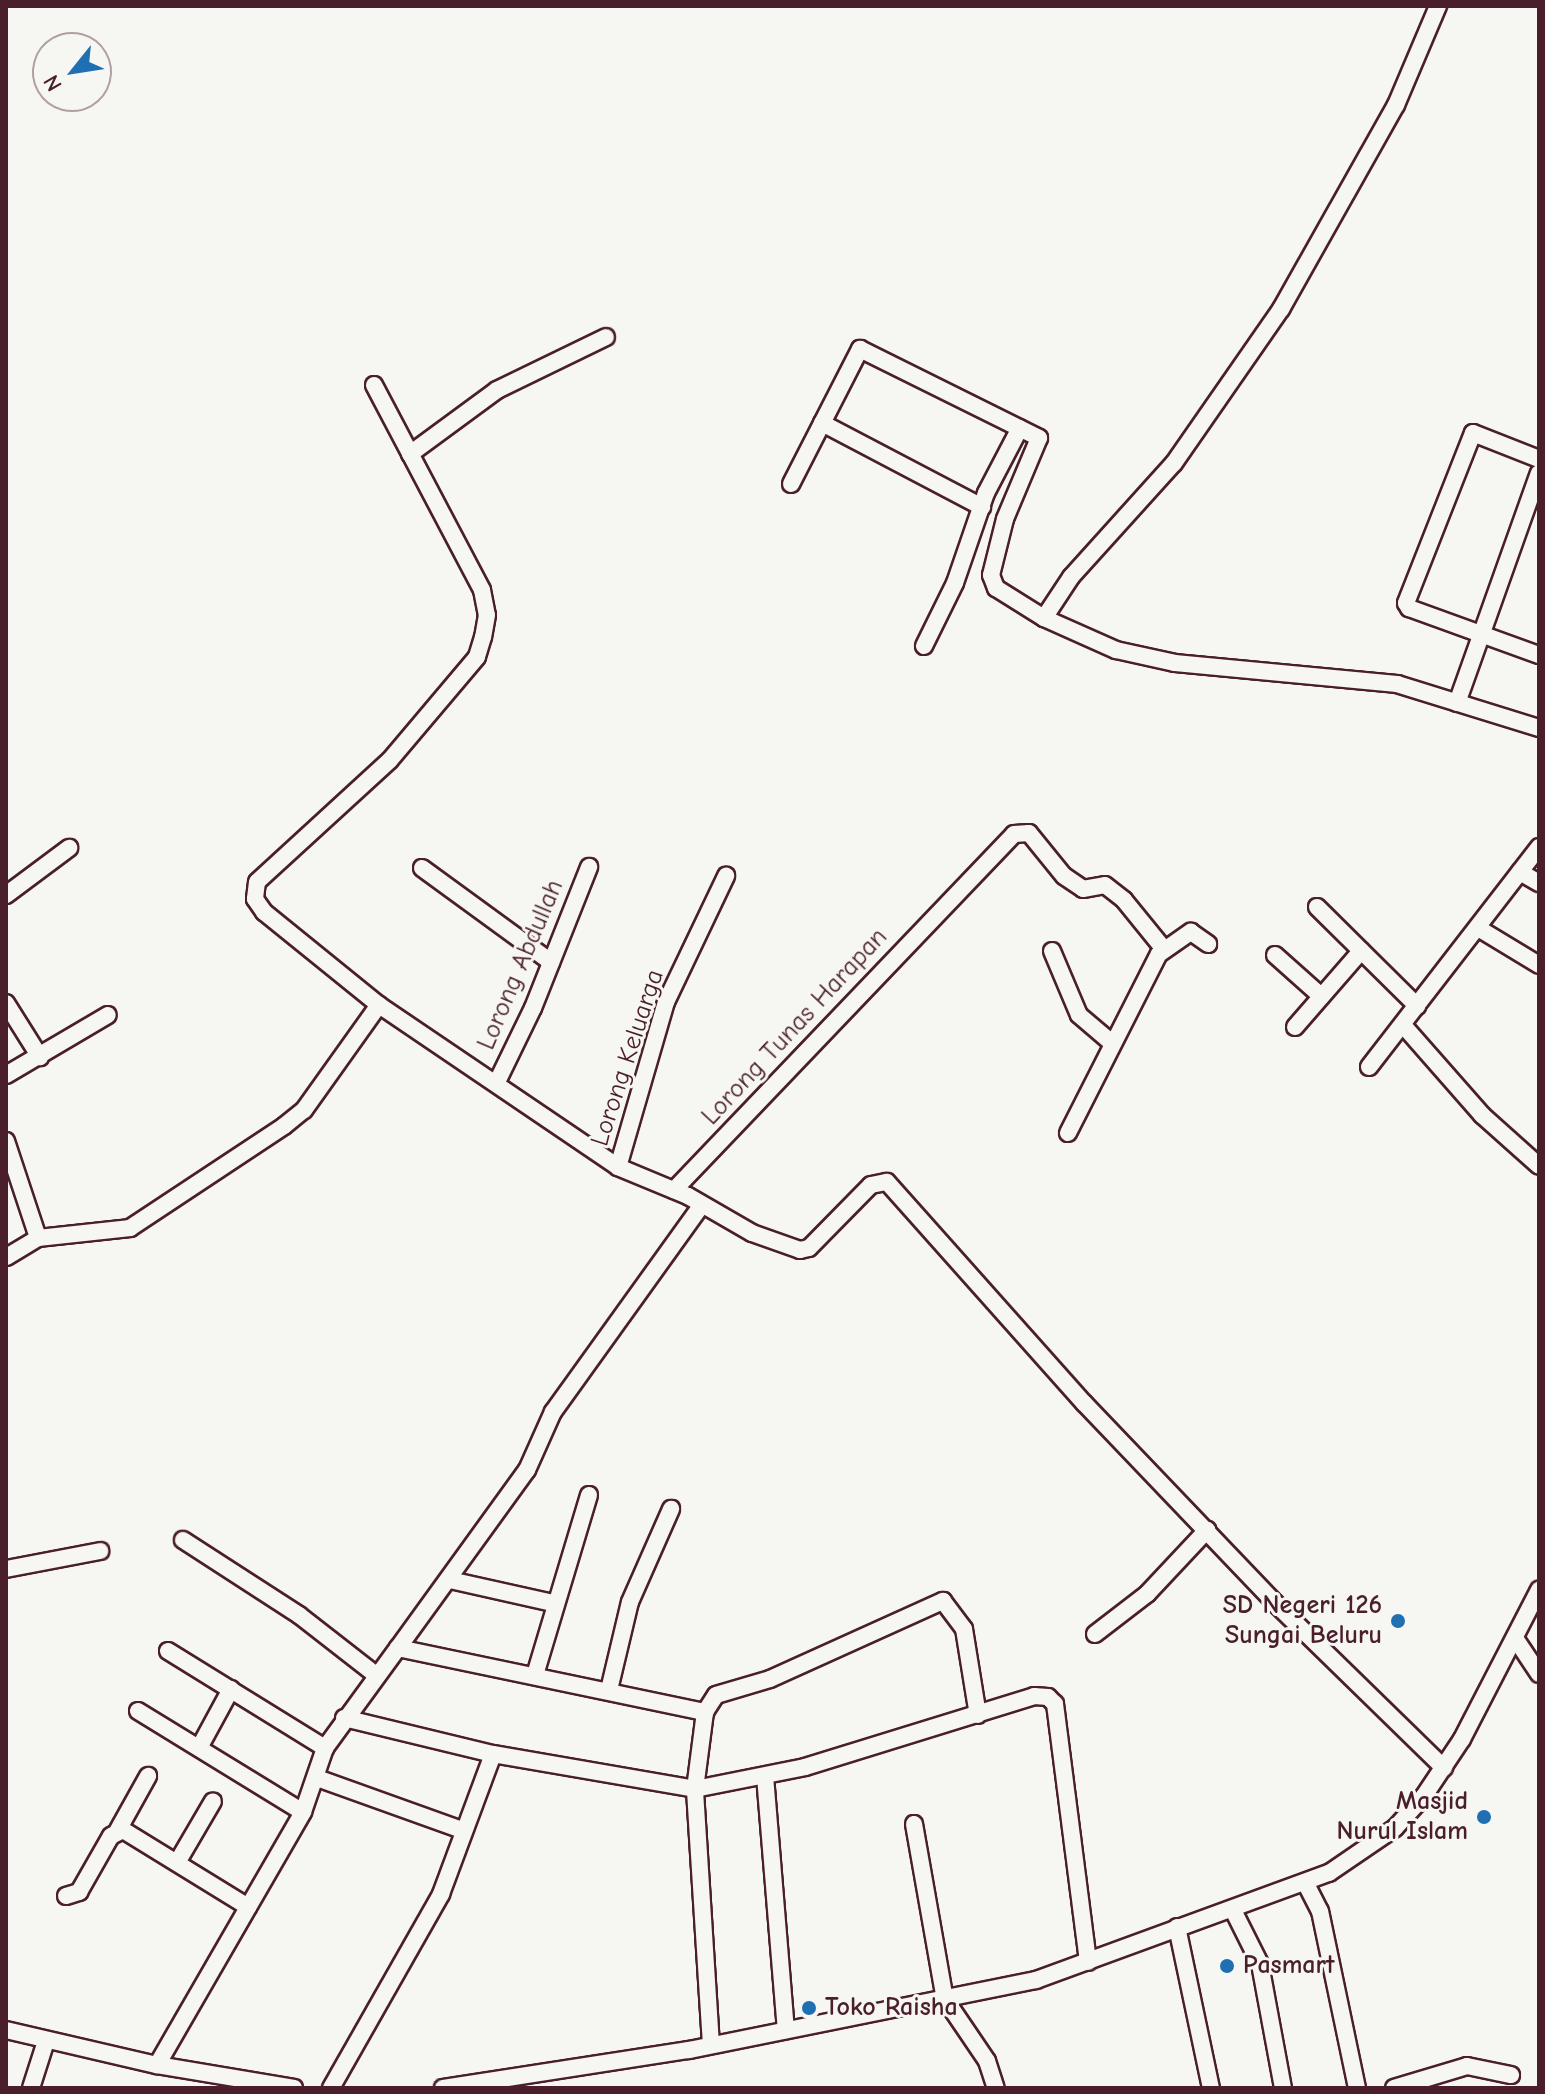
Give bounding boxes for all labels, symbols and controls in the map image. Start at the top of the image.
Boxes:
north arrow [32,32,112,112]
text: N [38,70,68,96]
street label: Lorong Abdullah [471,875,571,1055]
street label: Lorong Tunas Harapan [696,922,894,1132]
street label: Lorong Keluarga [585,966,671,1150]
place label: SD Negeri 126 Sungai Beluru [1223,1590,1382,1652]
marker: SD Negeri 126 Sungai Beluru [1389,1612,1407,1630]
place label: Masjid Nurul Islam [1337,1786,1468,1848]
marker: Masjid Nurul Islam [1475,1808,1493,1826]
place label: Pasmart [1243,1950,1335,1982]
marker: Pasmart [1218,1957,1236,1975]
place label: Toko Raisha [825,1992,958,2024]
marker: Toko Raisha [800,1999,818,2017]

